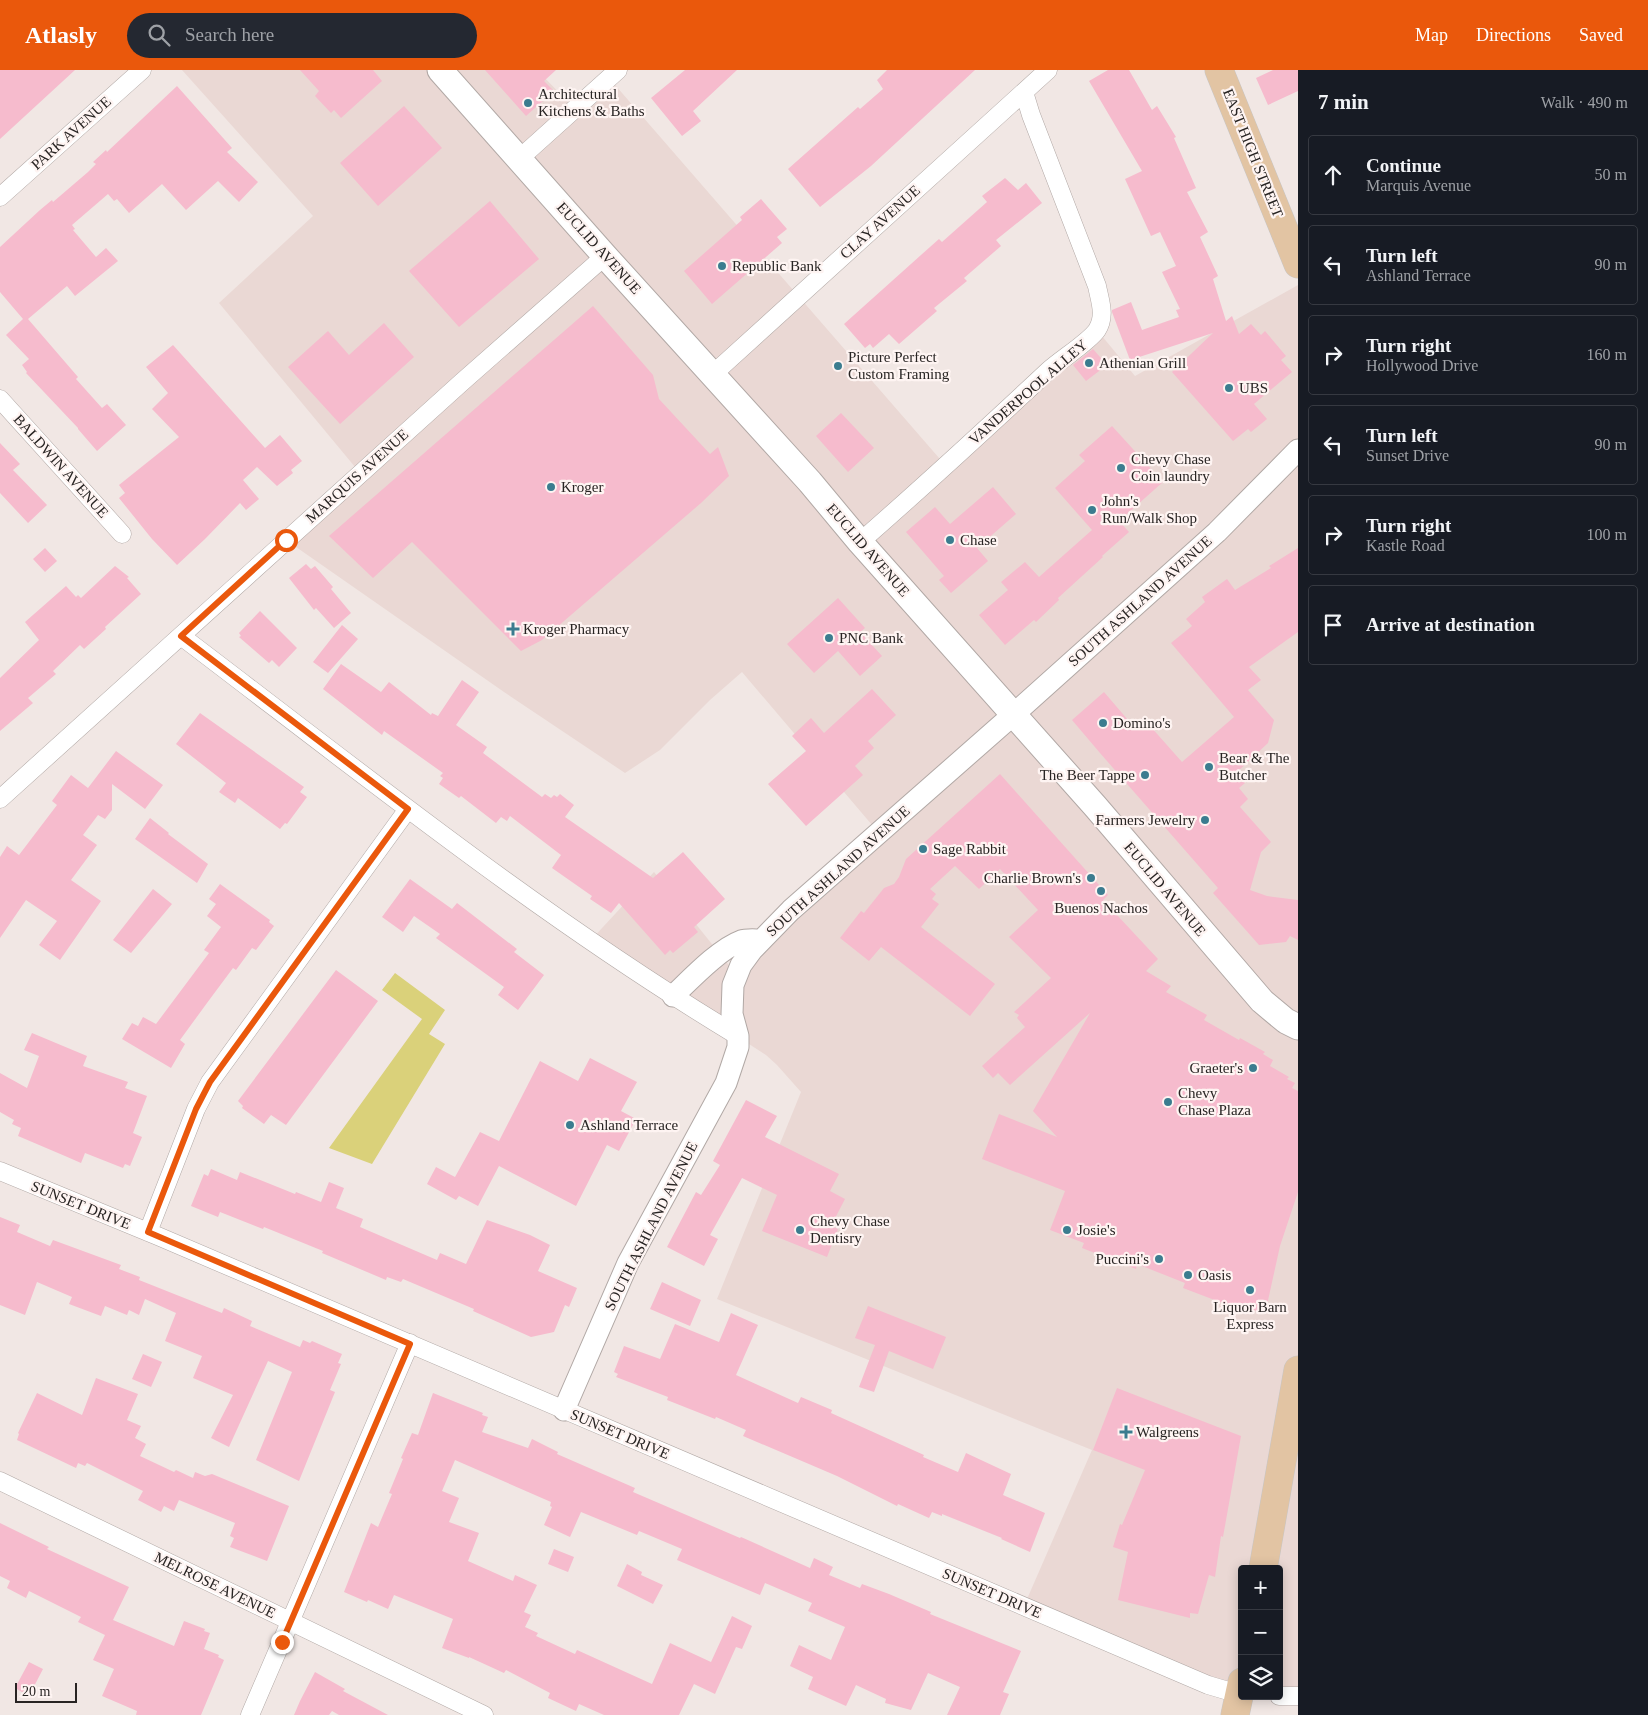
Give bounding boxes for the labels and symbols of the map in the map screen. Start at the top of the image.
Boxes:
place label: Architectural Kitchens & Baths [538,86,645,119]
street label: EAST HIGH STREET [1220,86,1286,220]
street label: PARK AVENUE [28,93,114,173]
marker: Architectural Kitchens & Baths [522,97,534,109]
street label: CLAY AVENUE [837,182,923,262]
street label: EUCLID AVENUE [554,199,644,297]
place label: Republic Bank [732,258,822,274]
marker: Republic Bank [716,260,728,272]
street label: VANDERPOOL ALLEY [966,336,1090,448]
place label: Picture Perfect Custom Framing [848,349,950,382]
place label: Athenian Grill [1099,355,1186,371]
marker: Athenian Grill [1083,357,1095,369]
marker: Picture Perfect Custom Framing [832,360,844,372]
place label: UBS [1239,380,1268,396]
marker: UBS [1223,382,1235,394]
street label: BALDWIN AVENUE [10,411,112,521]
street label: MARQUIS AVENUE [303,426,411,526]
place label: Chevy Chase Coin laundry [1131,451,1211,484]
marker: Chevy Chase Coin laundry [1115,462,1127,474]
place label: Kroger [561,479,603,495]
marker: Kroger [545,481,557,493]
place label: John's Run/Walk Shop [1102,493,1197,526]
street label: EUCLID AVENUE [823,500,913,600]
marker: John's Run/Walk Shop [1086,504,1098,516]
route start [275,529,298,552]
place label: Chase [960,532,997,548]
street label: SOUTH ASHLAND AVENUE [1065,532,1215,670]
marker: Chase [944,534,956,546]
place label: Kroger Pharmacy [523,621,630,637]
marker: Kroger Pharmacy [507,623,519,635]
place label: PNC Bank [839,630,904,646]
marker: PNC Bank [823,632,835,644]
place label: Domino's [1113,715,1171,731]
marker: Domino's [1097,717,1109,729]
place label: Bear & The Butcher [1219,750,1290,783]
marker: Bear & The Butcher [1203,761,1215,773]
place label: The Beer Tappe [1040,767,1135,783]
marker: The Beer Tappe [1139,769,1151,781]
street label: SOUTH ASHLAND AVENUE [763,802,913,940]
place label: Farmers Jewelry [1095,812,1195,828]
marker: Farmers Jewelry [1199,814,1211,826]
street label: EUCLID AVENUE [1121,839,1209,939]
place label: Sage Rabbit [933,841,1007,857]
marker: Sage Rabbit [917,843,929,855]
place label: Charlie Brown's [984,870,1081,886]
marker: Charlie Brown's [1085,872,1097,884]
marker: Buenos Nachos [1095,885,1107,897]
place label: Buenos Nachos [1054,900,1148,916]
place label: Graeter's [1189,1060,1243,1076]
marker: Graeter's [1247,1062,1259,1074]
place label: Chevy Chase Plaza [1178,1085,1251,1118]
marker: Chevy Chase Plaza [1162,1096,1174,1108]
place label: Ashland Terrace [580,1117,679,1133]
marker: Ashland Terrace [564,1119,576,1131]
street label: SOUTH ASHLAND AVENUE [601,1139,701,1313]
street label: SUNSET DRIVE [29,1178,133,1232]
place label: Chevy Chase Dentisry [810,1213,890,1246]
place label: Josie's [1077,1222,1116,1238]
marker: Chevy Chase Dentisry [794,1224,806,1236]
marker: Josie's [1061,1224,1073,1236]
place label: Puccini's [1095,1251,1149,1267]
marker: Puccini's [1153,1253,1165,1265]
place label: Oasis [1198,1267,1231,1283]
marker: Oasis [1182,1269,1194,1281]
marker: Liquor Barn Express [1244,1284,1256,1296]
place label: Liquor Barn Express [1213,1299,1287,1332]
street label: SUNSET DRIVE [568,1406,672,1462]
place label: Walgreens [1136,1424,1199,1440]
marker: Walgreens [1120,1426,1132,1438]
street label: MELROSE AVENUE [152,1549,278,1621]
street label: SUNSET DRIVE [940,1565,1044,1621]
route end [271,1631,294,1654]
scale bar [15,1680,78,1703]

